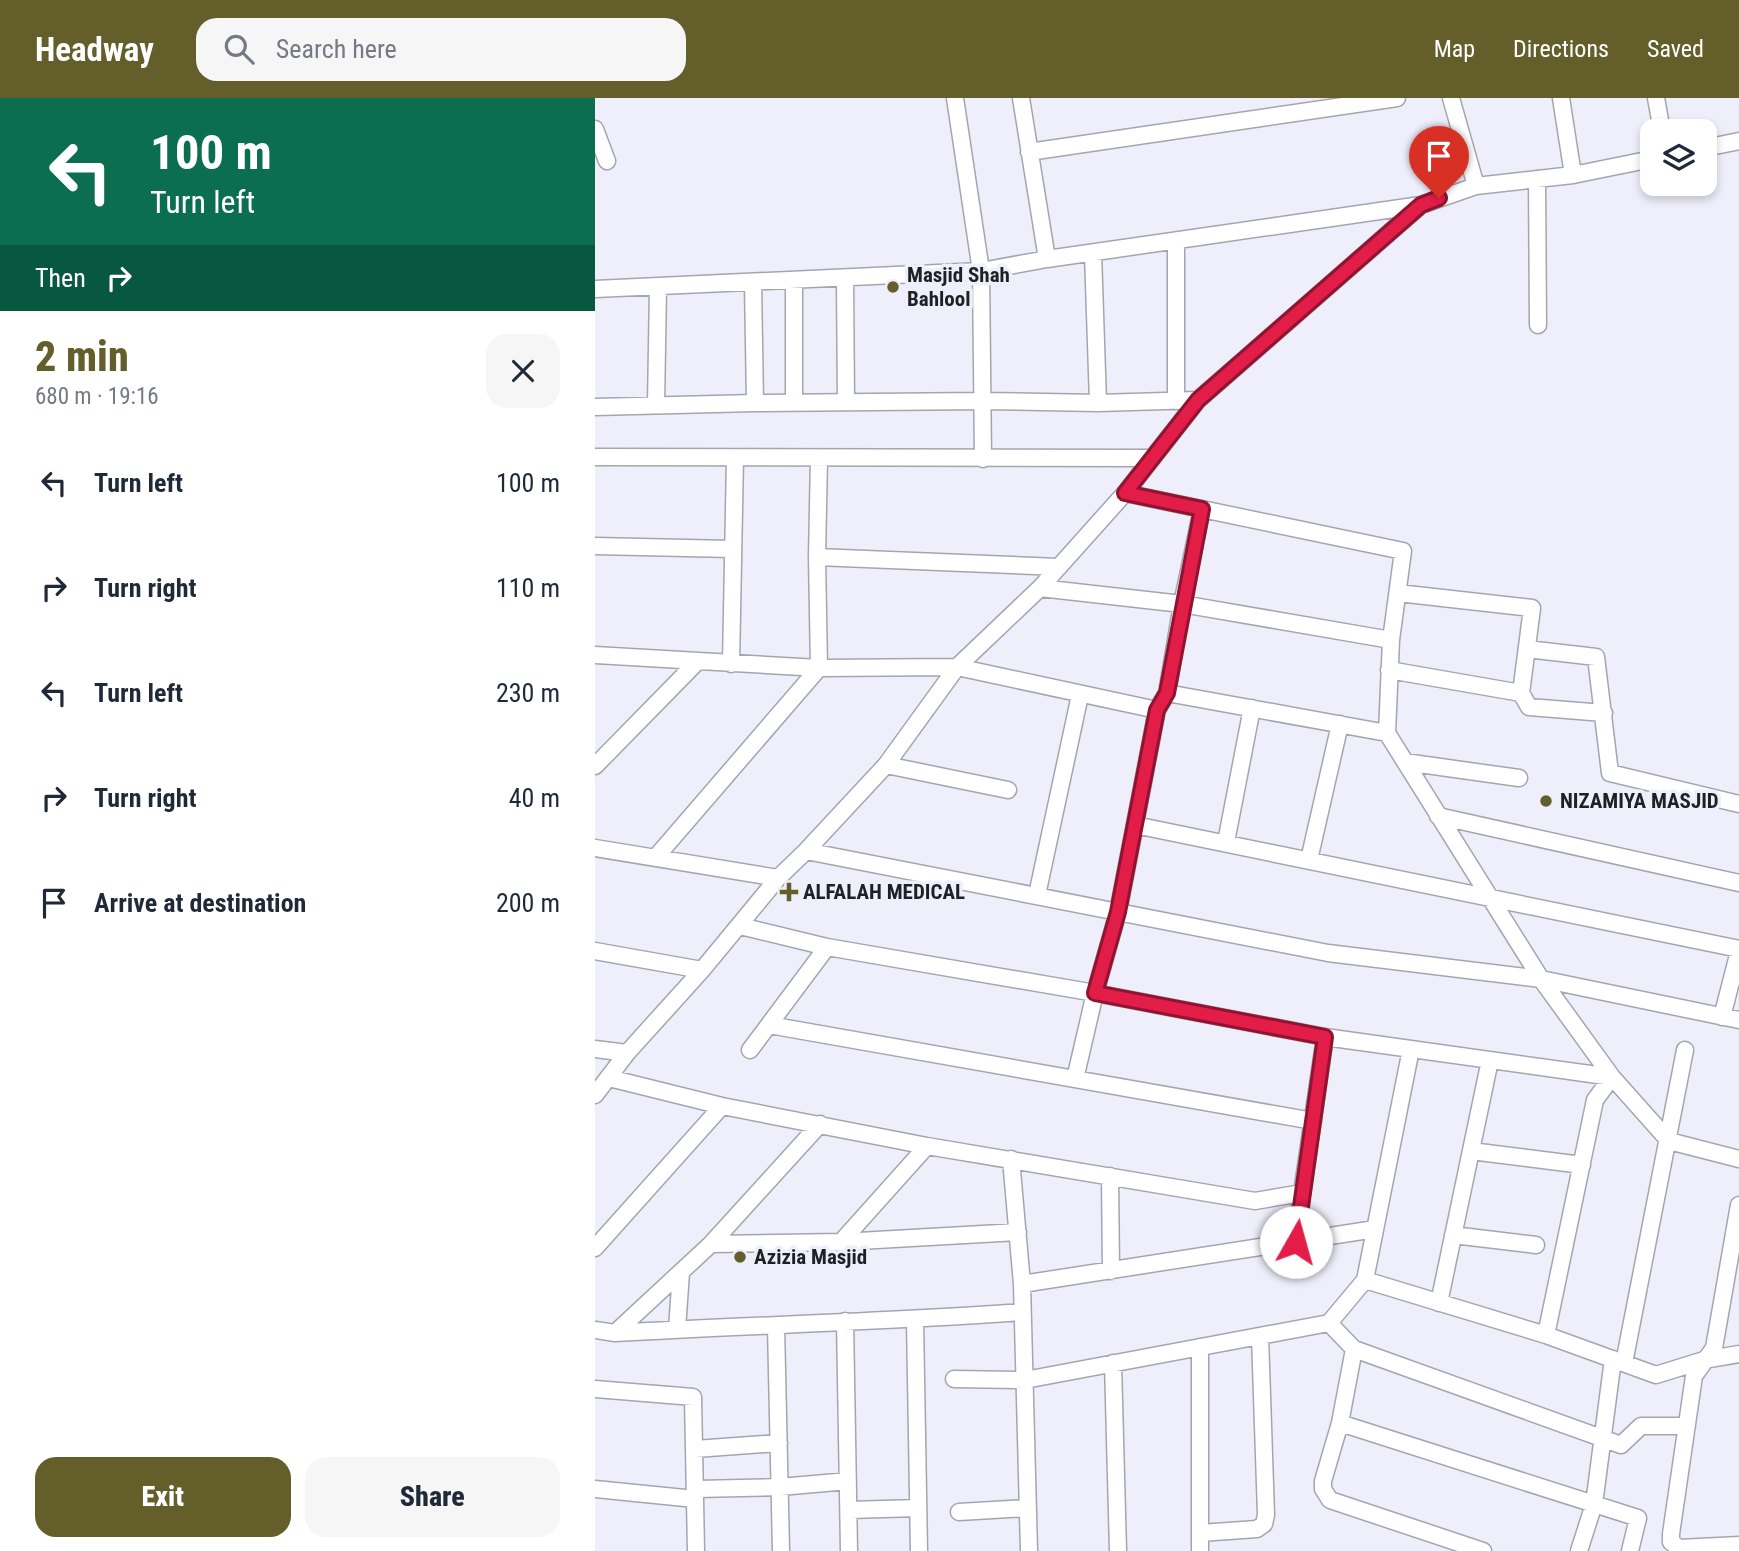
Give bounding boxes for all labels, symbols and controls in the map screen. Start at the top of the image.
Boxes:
search box [196,18,686,81]
text: Headway [35,30,154,69]
icon: search [220,30,258,68]
text: Search here [276,34,397,64]
text: Map [1434,35,1475,63]
text: Directions [1513,35,1609,63]
text: Saved [1647,35,1704,63]
map controls [1640,119,1717,196]
button: layers [1640,119,1717,196]
text: 100 m [150,124,272,181]
icon: left [35,126,126,217]
pin [1409,126,1469,198]
icon: arrive [1420,137,1458,175]
text: Turn left [150,183,255,221]
icon: right [100,259,138,297]
text: Then [35,263,86,293]
place label: Masjid Shah Bahlool [907,263,1010,311]
marker: Masjid Shah Bahlool [885,279,901,295]
text: 2 min [35,332,129,381]
button: close [486,334,560,408]
text: 680 m · 19:16 [35,383,159,410]
icon: left [35,464,73,502]
text: Turn left [94,468,183,498]
text: 100 m [496,468,560,498]
icon: right [35,569,73,607]
text: Turn right [94,573,196,603]
text: 110 m [496,573,560,603]
icon: left [35,674,73,712]
text: Turn left [94,678,183,708]
text: 230 m [496,678,560,708]
icon: right [35,779,73,817]
text: Turn right [94,783,196,813]
text: 40 m [509,783,560,813]
place label: NIZAMIYA MASJID [1560,789,1719,813]
marker: NIZAMIYA MASJID [1538,793,1554,809]
place label: ALFALAH MEDICAL [803,880,965,904]
icon: arrive [35,884,73,922]
marker: ALFALAH MEDICAL [781,884,797,900]
text: Arrive at destination [94,888,306,918]
text: 200 m [496,888,560,918]
position arrow [1259,1205,1333,1279]
place label: Azizia Masjid [754,1245,867,1269]
marker: Azizia Masjid [732,1249,748,1265]
button: Exit [35,1457,291,1537]
button: Share [305,1457,560,1537]

